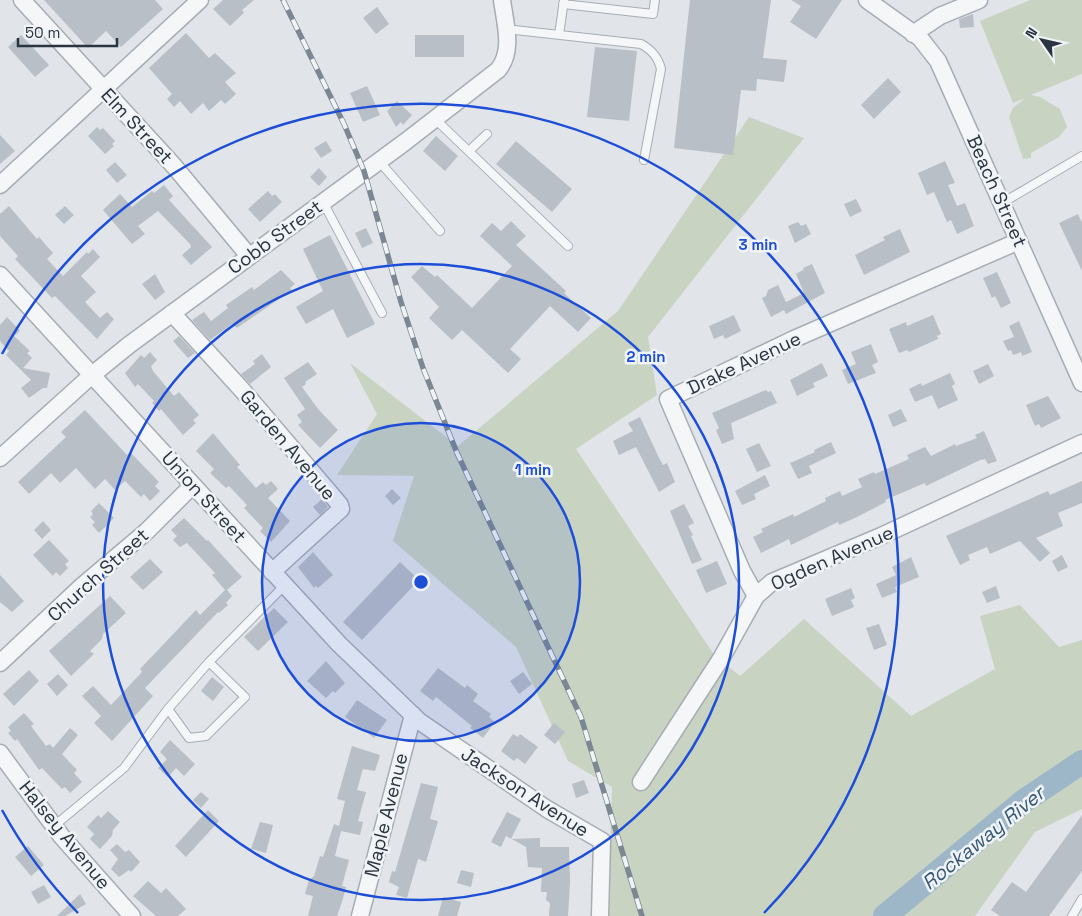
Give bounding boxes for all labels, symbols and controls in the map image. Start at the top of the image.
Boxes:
scale bar [18,15,116,47]
north arrow [1017,15,1067,65]
text: 50 m [25,23,60,42]
text: N [1021,24,1041,42]
street label: Elm Street [96,83,178,169]
street label: Beach Street [961,131,1033,251]
street label: Cobb Street [223,194,327,280]
text: 3 min [739,235,777,254]
street label: Drake Avenue [683,326,805,400]
text: 2 min [627,347,665,366]
street label: Garden Avenue [234,384,342,506]
street label: Union Street [156,446,252,548]
text: 1 min [515,460,551,479]
street label: Ogden Avenue [767,520,897,596]
street label: Church Street [42,523,154,627]
centre of rings [412,573,430,591]
street label: Jackson Avenue [456,741,594,843]
street label: Maple Avenue [358,750,414,880]
street label: Halsey Avenue [14,776,116,894]
water label: Rockaway River [916,779,1052,895]

